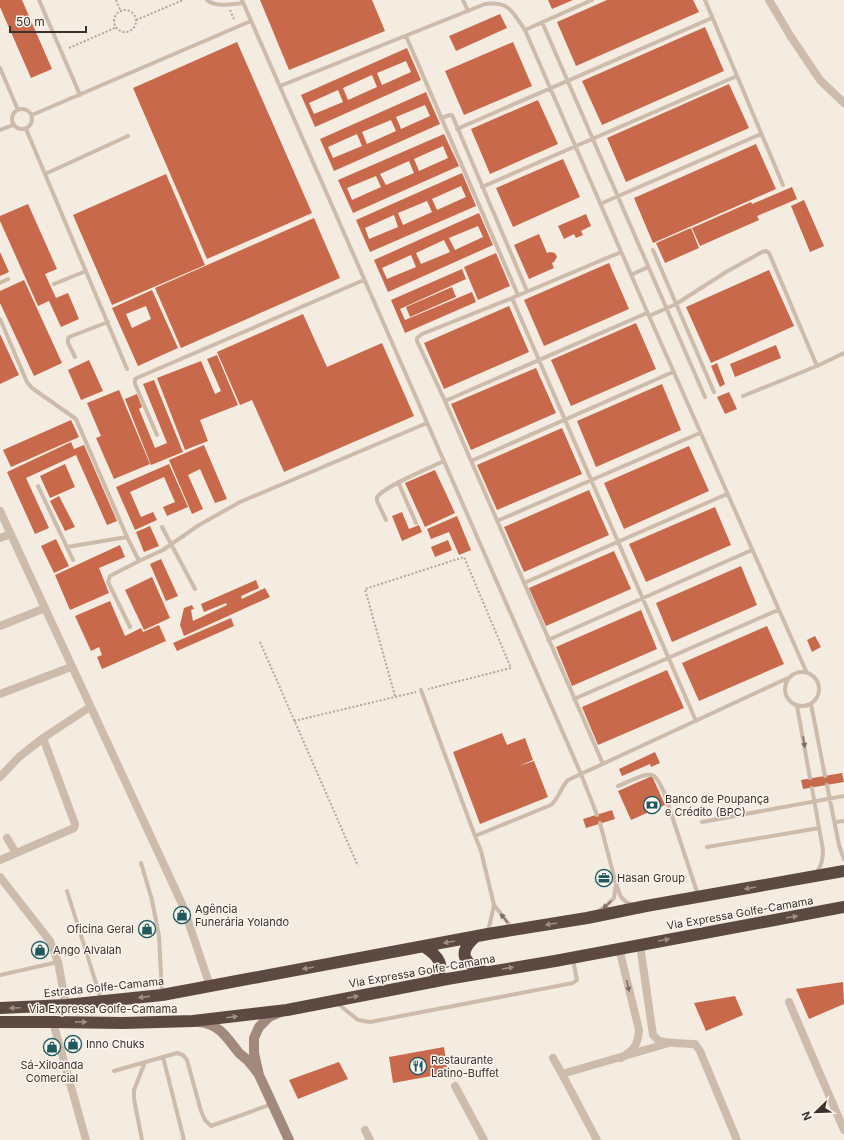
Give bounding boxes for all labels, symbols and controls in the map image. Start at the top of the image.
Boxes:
scale bar [10,8,86,34]
text: 50 m [16,14,45,29]
one-way arrow [801,736,807,748]
place label: Banco de Poupança e Crédito (BPC) [665,792,769,819]
bank icon: Banco de Poupança e Crédito (BPC) [642,795,662,815]
office icon: Hasan Group [594,868,614,888]
place label: Hasan Group [617,871,685,885]
one-way arrow [744,885,756,891]
street label: Via Expressa Golfe-Camama [666,893,814,933]
one-way arrow [602,900,612,909]
place label: Agência Funerária Yolando [195,902,289,929]
shop icon: Agência Funerária Yolando [172,905,192,925]
one-way arrow [500,912,508,923]
one-way arrow [785,913,798,919]
shop icon: Oficina Geral [137,919,157,939]
one-way arrow [544,921,557,927]
place label: Oficina Geral [67,922,134,936]
one-way arrow [658,937,670,943]
one-way arrow [443,939,455,945]
shop icon: Ango Alvalah [30,940,50,960]
place label: Ango Alvalah [53,943,121,957]
street label: Via Expressa Golfe-Camama [348,951,496,991]
one-way arrow [302,965,314,971]
one-way arrow [502,965,514,971]
street label: Estrada Golfe-Camama [43,974,165,1000]
one-way arrow [626,980,632,993]
one-way arrow [138,993,150,1000]
one-way arrow [347,994,359,1000]
street label: Via Expressa Golfe-Camama [29,1002,177,1016]
one-way arrow [8,1005,21,1011]
one-way arrow [226,1013,238,1020]
one-way arrow [75,1019,87,1026]
shop icon: Inno Chuks [63,1034,83,1054]
shop icon: Sá-Xiloanda Comercial [42,1037,62,1057]
place label: Inno Chuks [86,1037,145,1051]
place label: Restaurante Latino-Buffet [431,1053,499,1080]
restaurant icon: Restaurante Latino-Buffet [408,1056,428,1076]
place label: Sá-Xiloanda Comercial [20,1058,84,1085]
north arrow [796,1092,836,1132]
text: N [799,1109,815,1123]

